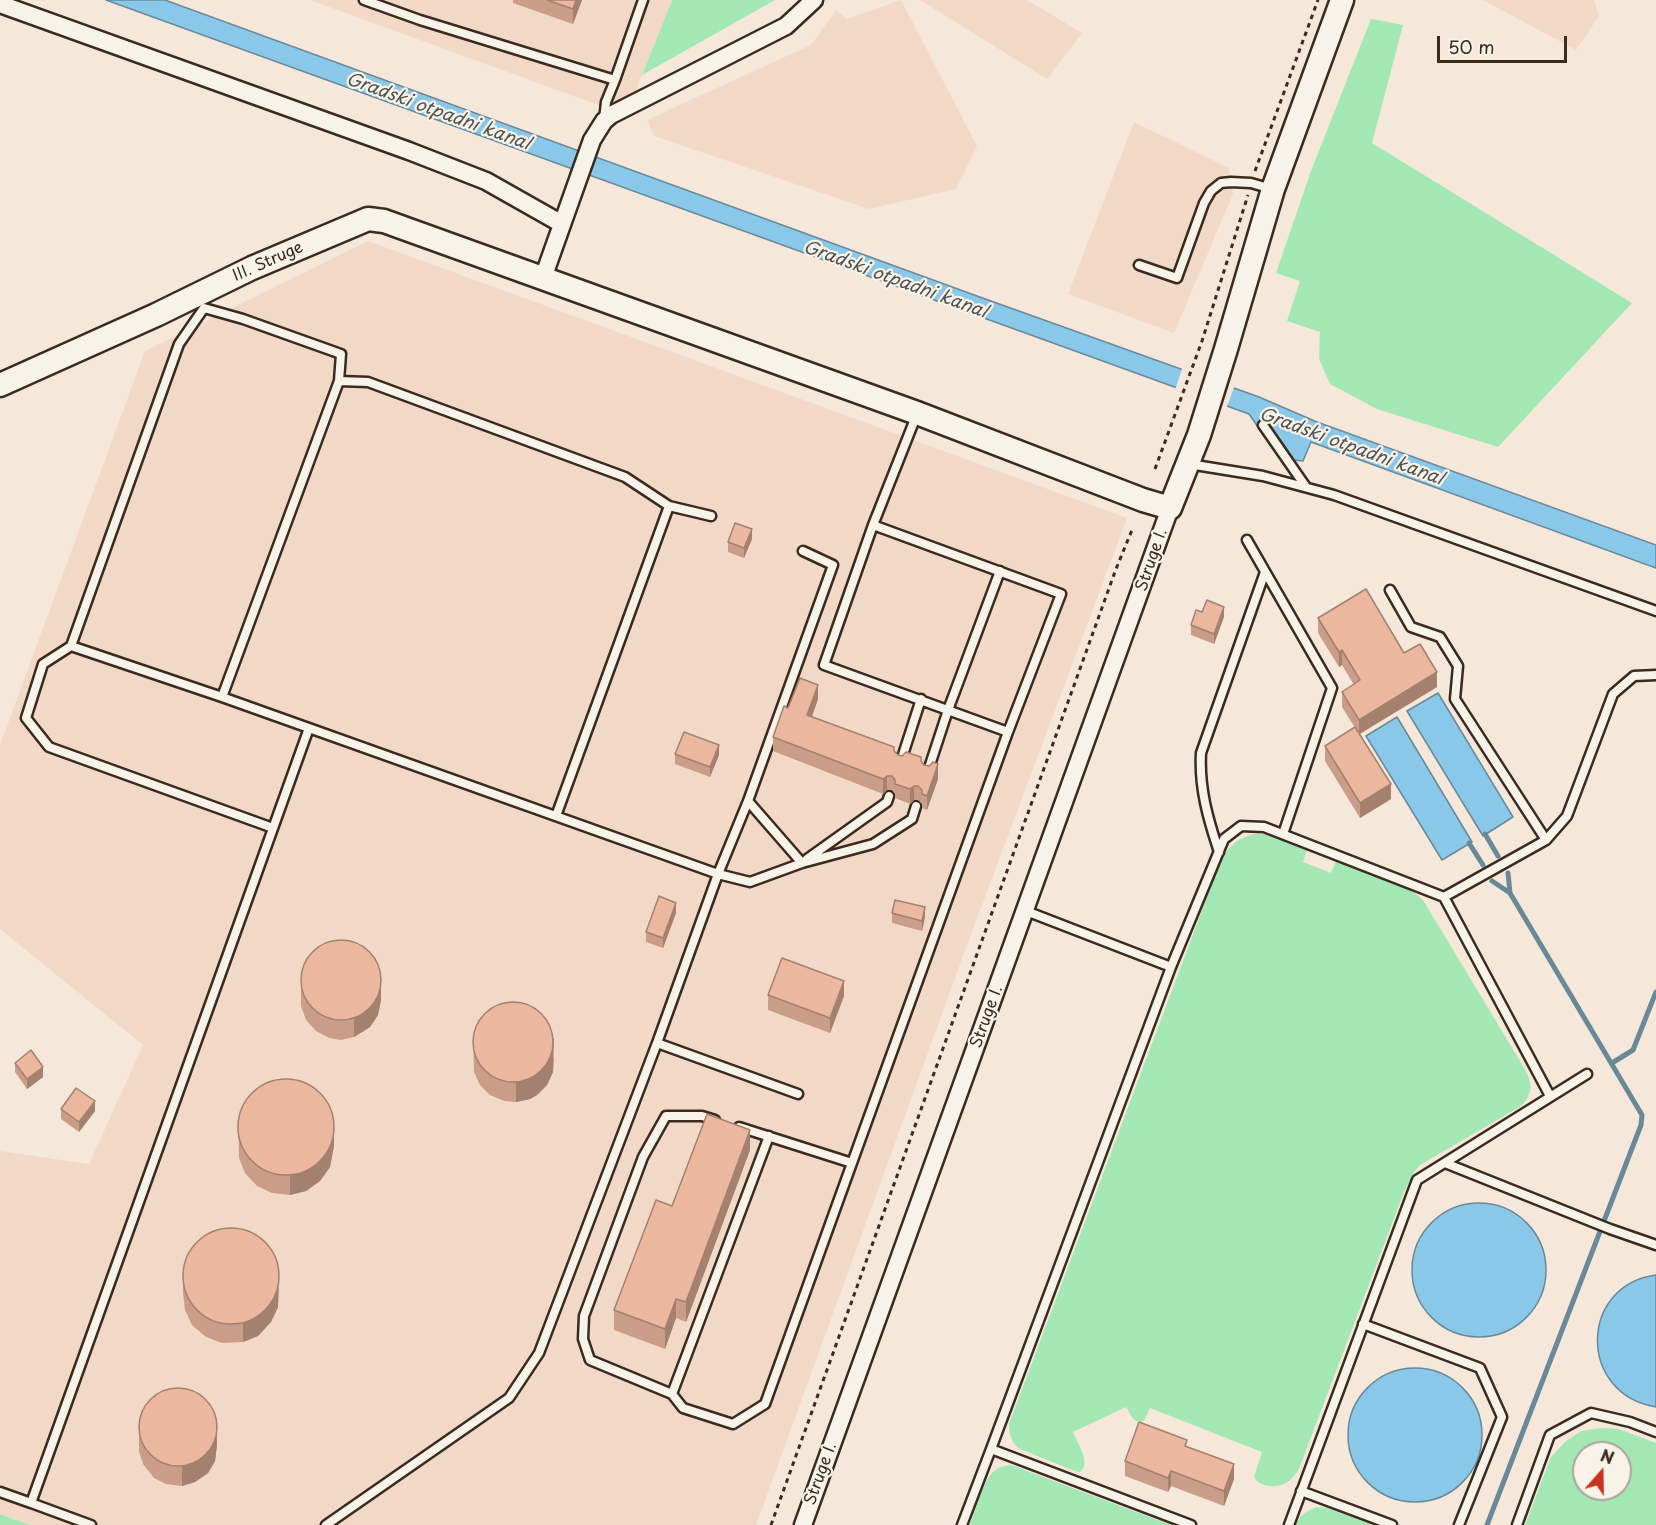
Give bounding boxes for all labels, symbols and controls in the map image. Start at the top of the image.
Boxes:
scale bar [1440,24,1570,62]
text: 50 m [1448,33,1495,60]
water label: Gradski otpadni kanal [343,69,533,155]
water label: Gradski otpadni kanal [800,237,990,323]
street label: III. Struge [230,238,306,286]
water label: Gradski otpadni kanal [1256,404,1446,490]
street label: Struge I. [1132,526,1172,594]
street label: Struge I. [967,983,1007,1051]
street label: Struge I. [801,1440,841,1508]
north arrow [1572,1441,1632,1501]
text: N [1597,1443,1618,1469]

